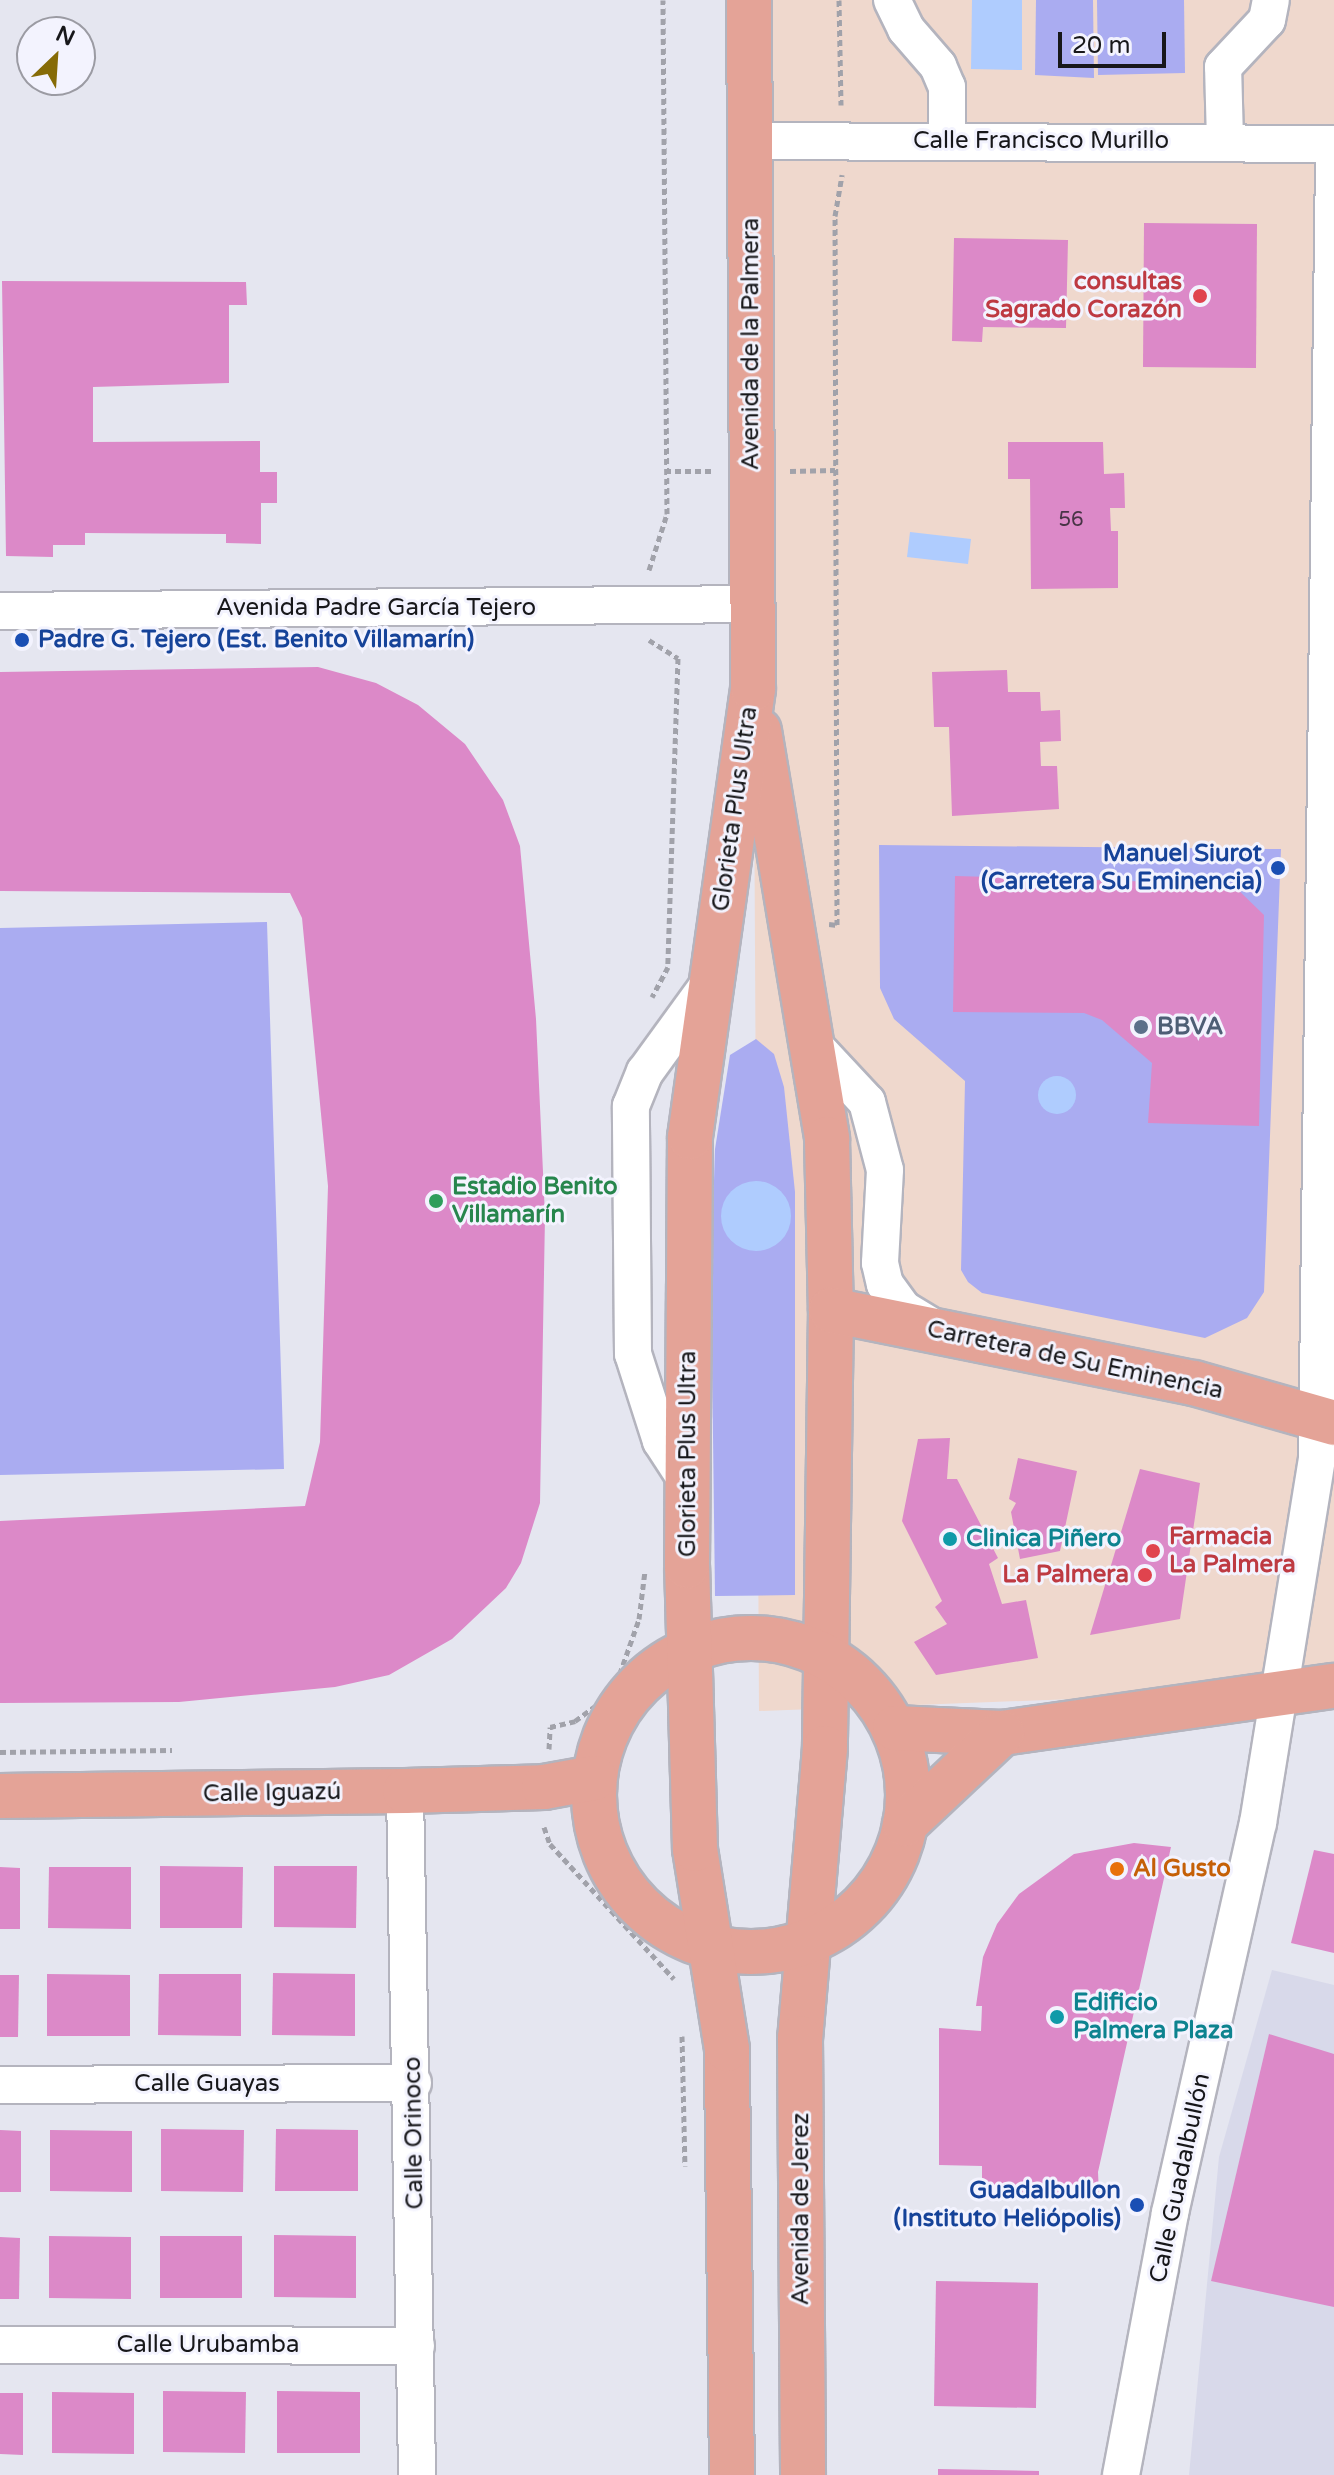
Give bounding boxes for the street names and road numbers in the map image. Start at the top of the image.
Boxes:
street label: Calle Francisco Murillo [913,127,1169,155]
street label: Avenida de la Palmera [737,218,765,470]
street label: Avenida Padre García Tejero [216,594,536,622]
street label: Glorieta Plus Ultra [706,705,764,913]
street label: Carretera de Su Eminencia [924,1315,1226,1405]
street label: Glorieta Plus Ultra [674,1351,702,1557]
street label: Calle Iguazú [203,1777,341,1809]
street label: Calle Orinoco [398,2056,430,2210]
street label: Calle Guayas [134,2070,280,2098]
street label: Calle Guadalbullón [1144,2070,1216,2286]
street label: Avenida de Jerez [787,2113,815,2305]
street label: Calle Urubamba [117,2331,299,2359]

